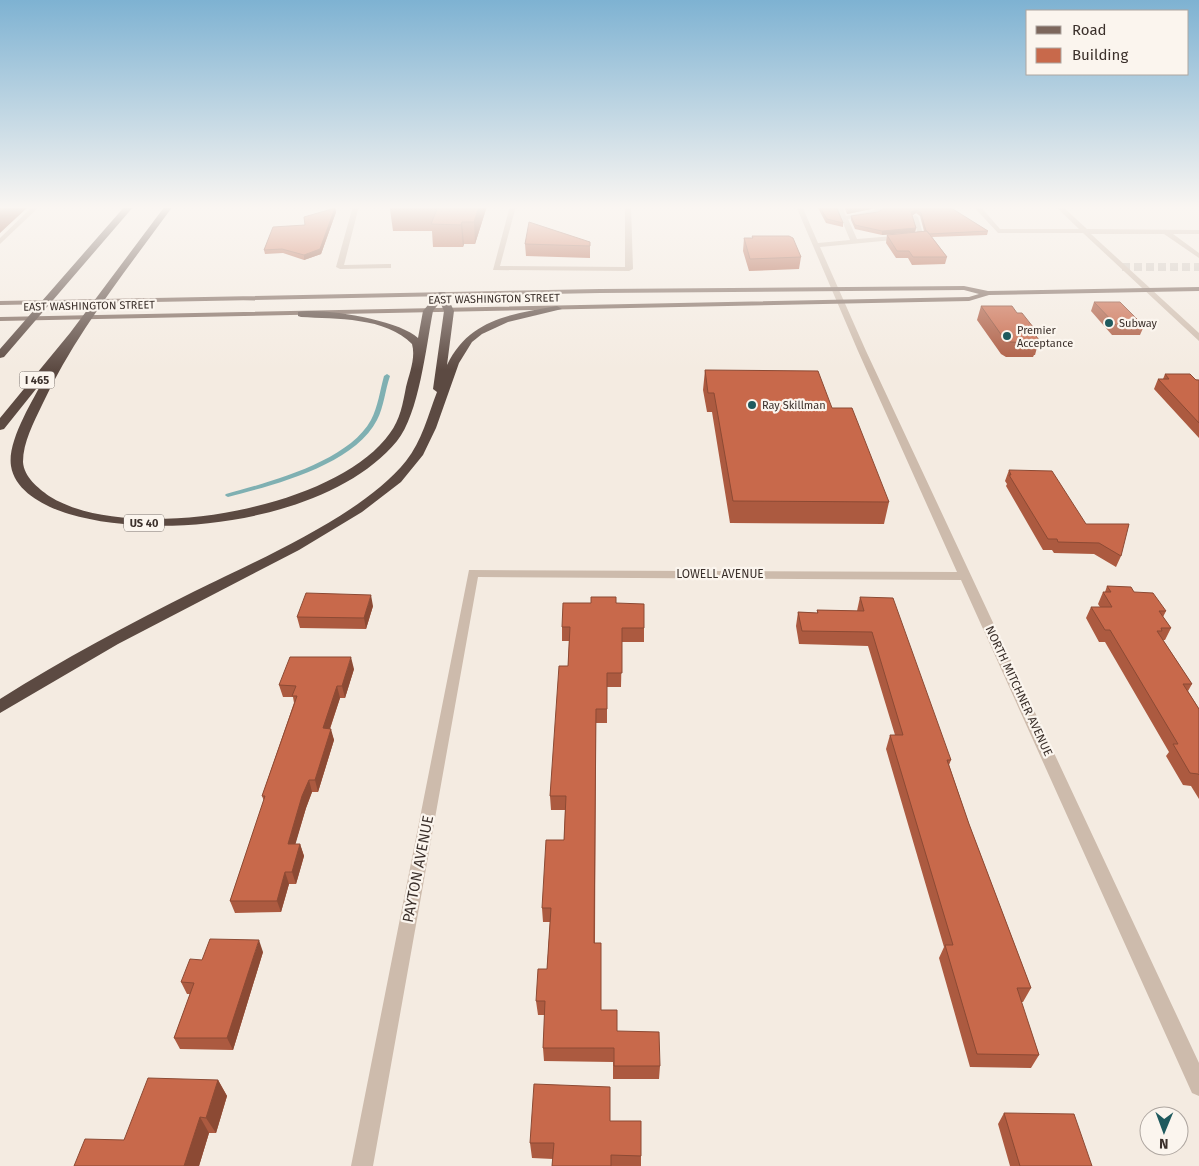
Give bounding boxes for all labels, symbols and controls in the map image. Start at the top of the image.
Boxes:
legend [1026,10,1189,75]
text: Road [1072,21,1107,39]
text: Building [1072,46,1128,64]
street label: EAST WASHINGTON STREET [428,291,560,307]
street label: EAST WASHINGTON STREET [23,298,155,314]
marker: Subway [1103,317,1115,329]
place label: Subway [1119,317,1158,330]
place label: Premier Acceptance [1017,324,1073,350]
marker: Premier Acceptance [1001,330,1013,342]
road number: I 465 [20,372,54,388]
marker: Ray Skillman [746,399,758,411]
place label: Ray Skillman [762,399,826,412]
road number: US 40 [124,514,164,532]
street label: LOWELL AVENUE [676,567,764,581]
street label: NORTH MITCHNER AVENUE [983,624,1055,758]
street label: PAYTON AVENUE [399,814,437,924]
north arrow [1139,1106,1189,1156]
text: N [1159,1135,1169,1152]

